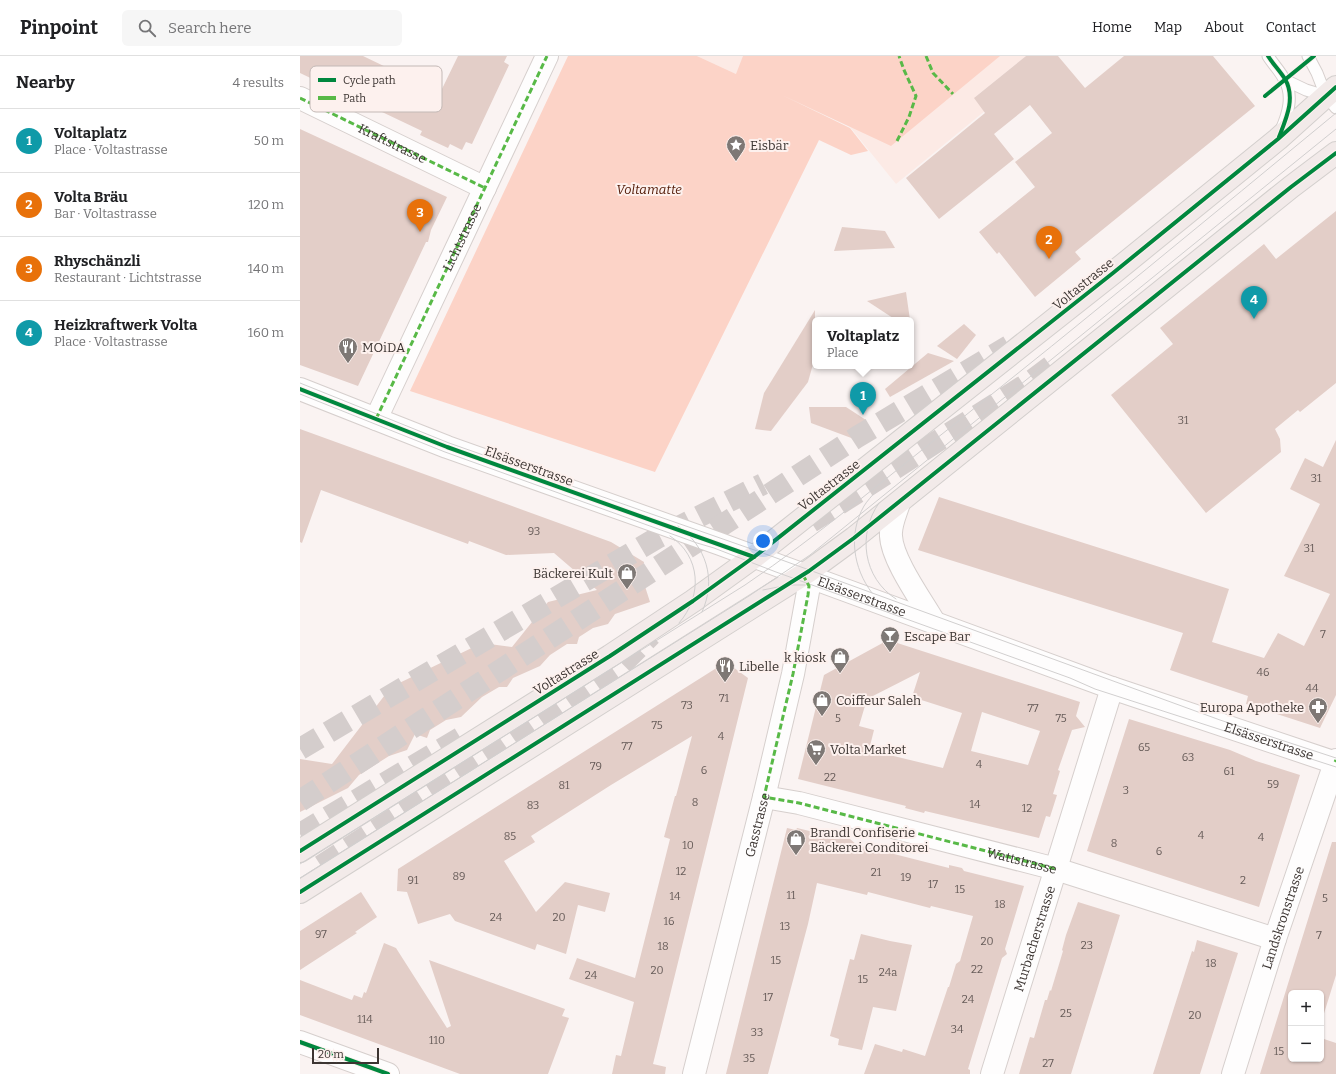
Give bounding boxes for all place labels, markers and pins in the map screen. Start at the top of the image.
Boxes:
place icon: Eisbär [725,134,747,162]
place label: Eisbär [750,138,789,153]
pin: 3 [407,199,433,232]
pin: 2 [1036,226,1062,259]
pin: 4 [1241,286,1267,319]
restaurant icon: MOiDA [337,336,359,364]
place label: MOiDA [362,340,406,355]
pin: 1 [850,382,876,415]
shop icon: Bäckerei Kult [616,562,638,590]
place label: Bäckerei Kult [533,566,613,581]
bar icon: Escape Bar [879,625,901,653]
place label: Escape Bar [904,629,970,644]
shop icon: k kiosk [829,646,851,674]
place label: k kiosk [784,650,827,665]
restaurant icon: Libelle [714,655,736,683]
place label: Libelle [739,659,779,674]
shop icon: Coiffeur Saleh [811,689,833,717]
place label: Coiffeur Saleh [836,693,921,708]
pharmacy icon: Europa Apotheke [1307,696,1329,724]
place label: Europa Apotheke [1200,700,1304,715]
supermarket icon: Volta Market [805,738,827,766]
place label: Volta Market [830,742,907,757]
place label: Brandl Confiserie Bäckerei Conditorei [810,825,929,855]
shop icon: Brandl Confiserie Bäckerei Conditorei [785,828,807,856]

